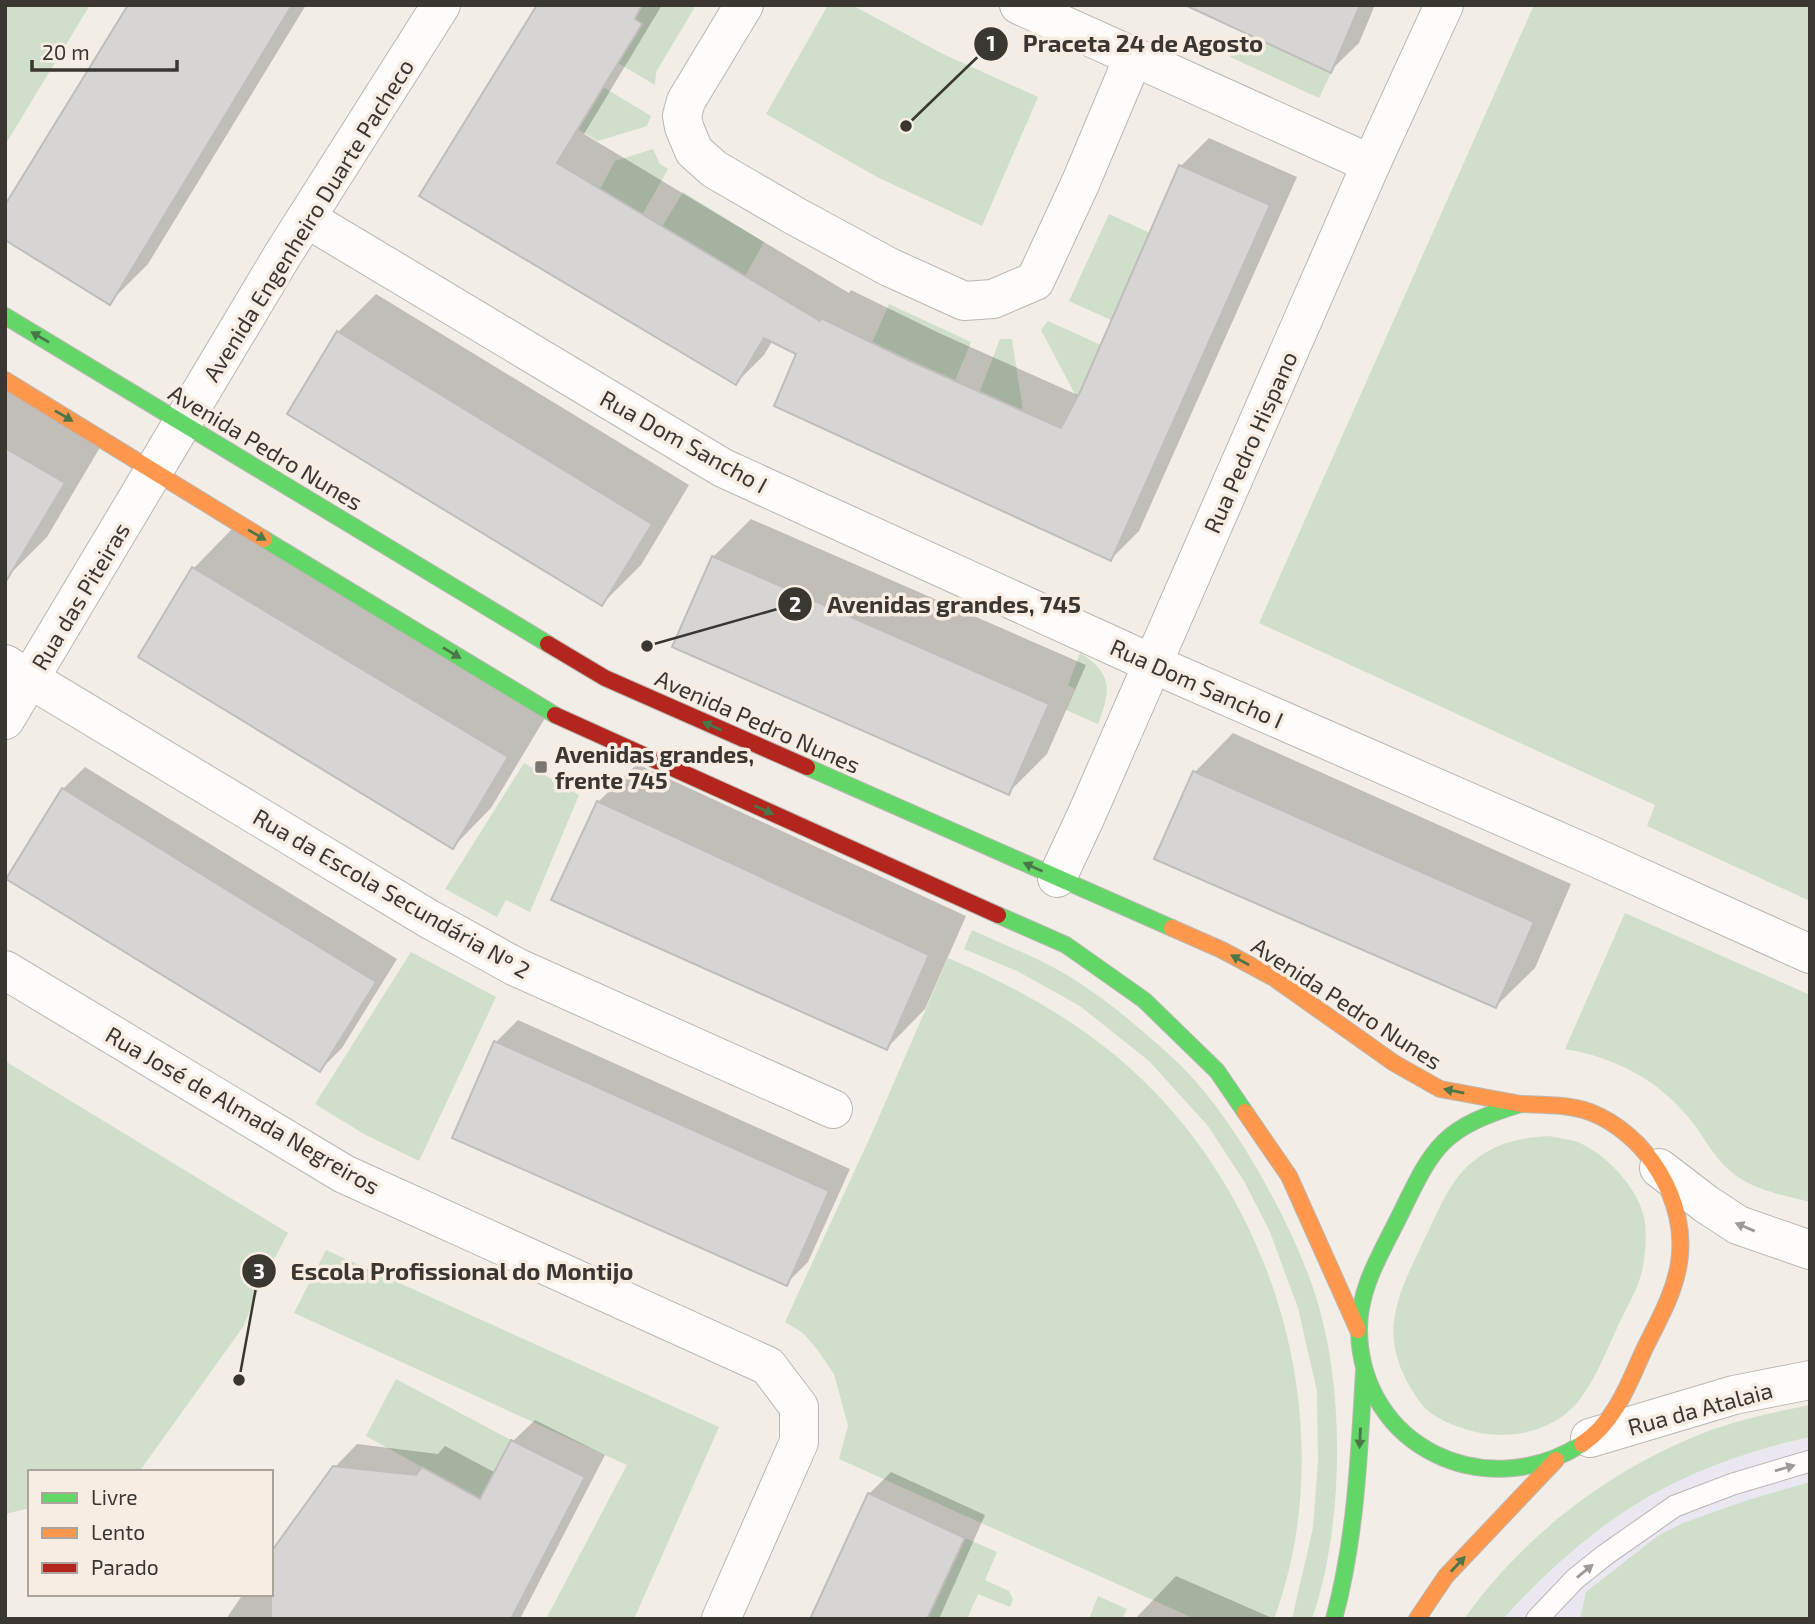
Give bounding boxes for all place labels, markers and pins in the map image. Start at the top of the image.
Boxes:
callout: Praceta 24 de Agosto [973,21,1277,66]
callout: Avenidas grandes, 745 [778,582,1095,627]
place label: Avenidas grandes, frente 745 [555,740,754,794]
marker: Avenidas grandes, frente 745 [533,759,549,775]
callout: Escola Profissional do Montijo [242,1249,648,1294]

